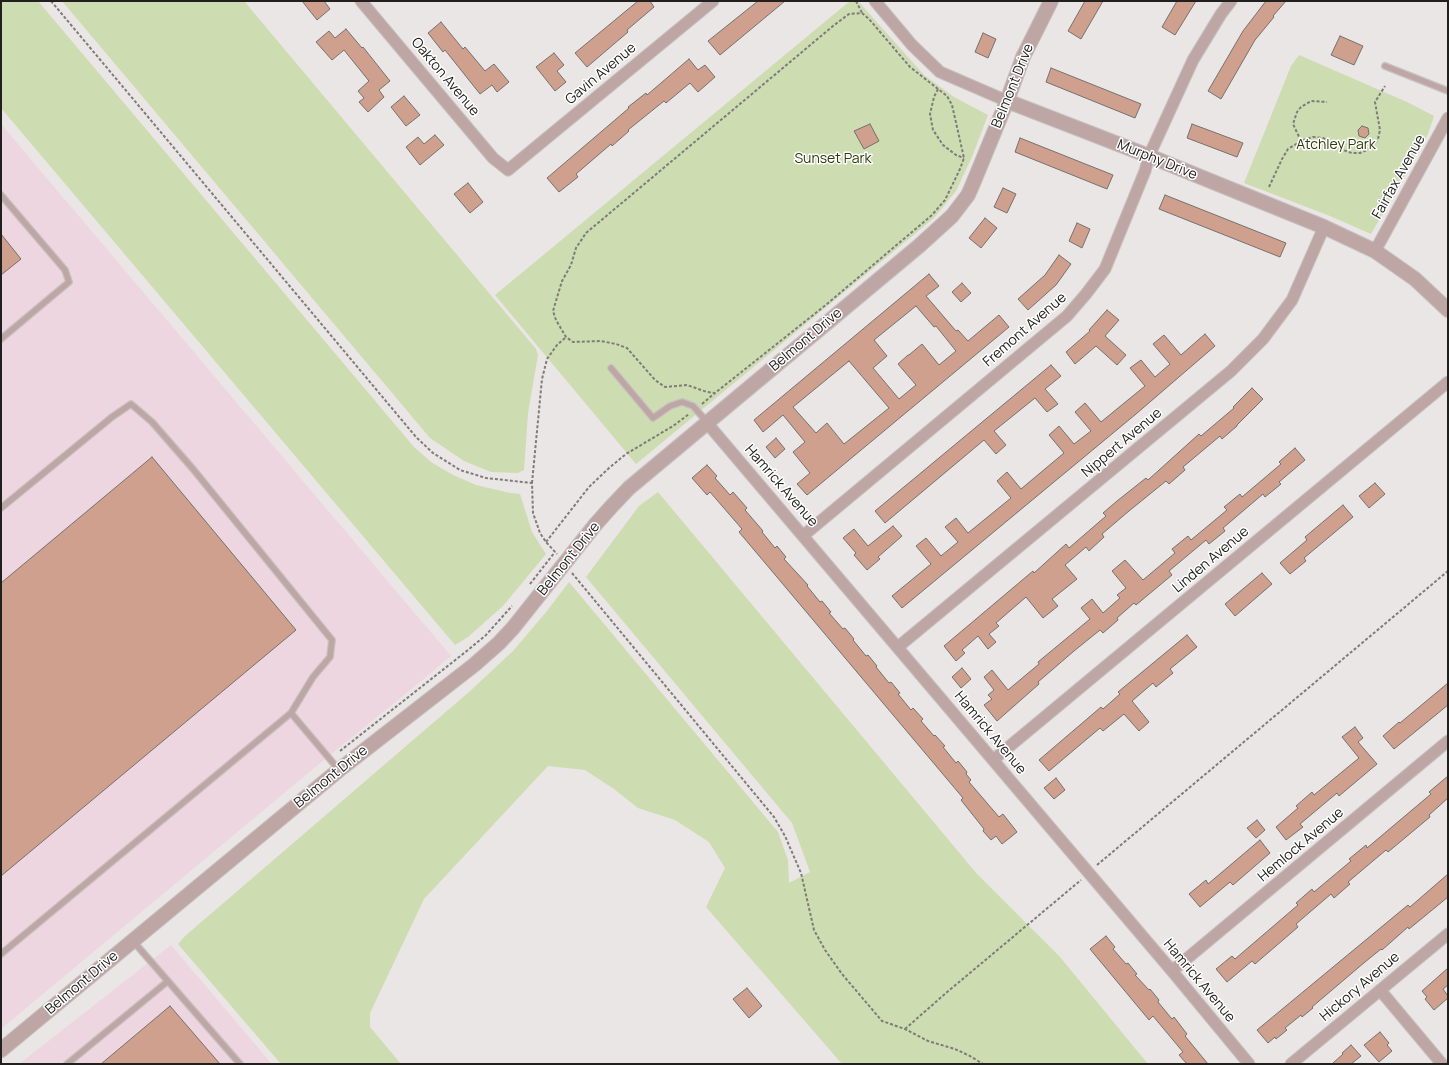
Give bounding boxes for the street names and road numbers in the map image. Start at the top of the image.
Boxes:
street label: Oakton Avenue [407,34,483,120]
street label: Gavin Avenue [562,40,640,108]
street label: Belmont Drive [988,41,1038,131]
street label: Fairfax Avenue [1369,132,1429,222]
street label: Murphy Drive [1115,136,1199,184]
street label: Fremont Avenue [980,289,1070,371]
street label: Belmont Drive [766,305,846,375]
street label: Nippert Avenue [1079,405,1165,481]
street label: Hamrick Avenue [741,442,821,530]
street label: Belmont Drive [534,519,604,599]
street label: Linden Avenue [1170,523,1252,597]
street label: Hamrick Avenue [950,688,1030,778]
street label: Belmont Drive [291,742,371,812]
street label: Hemlock Avenue [1255,804,1347,886]
street label: Hamrick Avenue [1159,936,1239,1026]
street label: Belmont Drive [42,948,122,1018]
street label: Hickory Avenue [1317,949,1403,1025]

